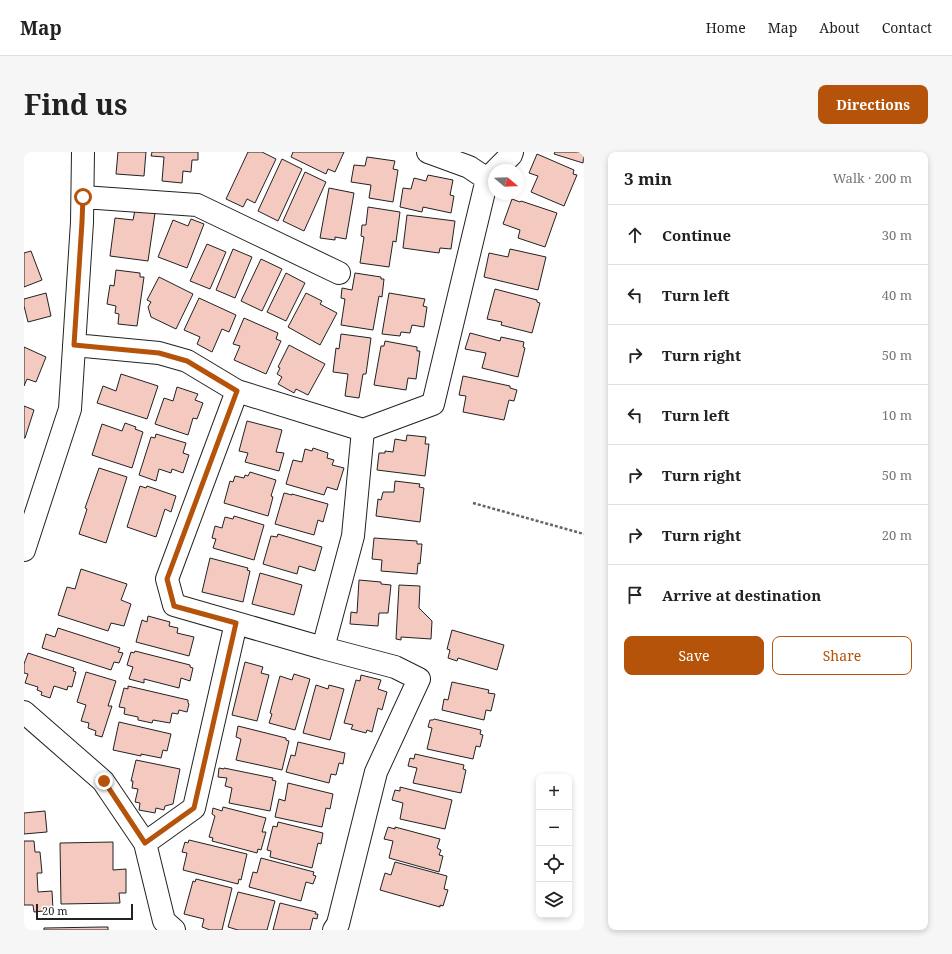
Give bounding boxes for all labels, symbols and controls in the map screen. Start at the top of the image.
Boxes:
text: Map [20,15,62,41]
text: Home [706,18,746,37]
text: Map [768,18,797,37]
text: About [819,18,860,37]
text: Contact [882,18,932,37]
text: Find us [24,85,128,123]
button: Directions [818,85,928,124]
north arrow [488,164,524,200]
text: 3 min [624,167,672,190]
text: Walk · 200 m [833,169,912,187]
route start [74,188,92,206]
icon: ahead [624,224,646,246]
text: Continue [662,225,731,245]
text: 30 m [882,226,912,244]
icon: left [624,284,646,306]
text: Turn left [662,285,730,305]
text: 40 m [882,286,912,304]
icon: right [624,344,646,366]
text: Turn right [662,345,741,365]
text: 50 m [882,346,912,364]
icon: left [624,404,646,426]
text: Turn left [662,405,730,425]
text: 10 m [882,406,912,424]
icon: right [624,464,646,486]
text: Turn right [662,465,741,485]
text: 50 m [882,466,912,484]
icon: right [624,524,646,546]
text: Turn right [662,525,741,545]
text: 20 m [882,526,912,544]
icon: arrive [624,584,646,606]
text: Arrive at destination [662,585,821,605]
button: Save [624,636,764,675]
button: Share [772,636,912,675]
route end [95,772,113,790]
map controls [536,774,572,918]
button: + [536,774,572,810]
button: − [536,810,572,846]
button: locate [536,846,572,882]
button: layers [536,882,572,918]
scale bar [36,902,133,921]
text: 20 m [42,903,68,918]

